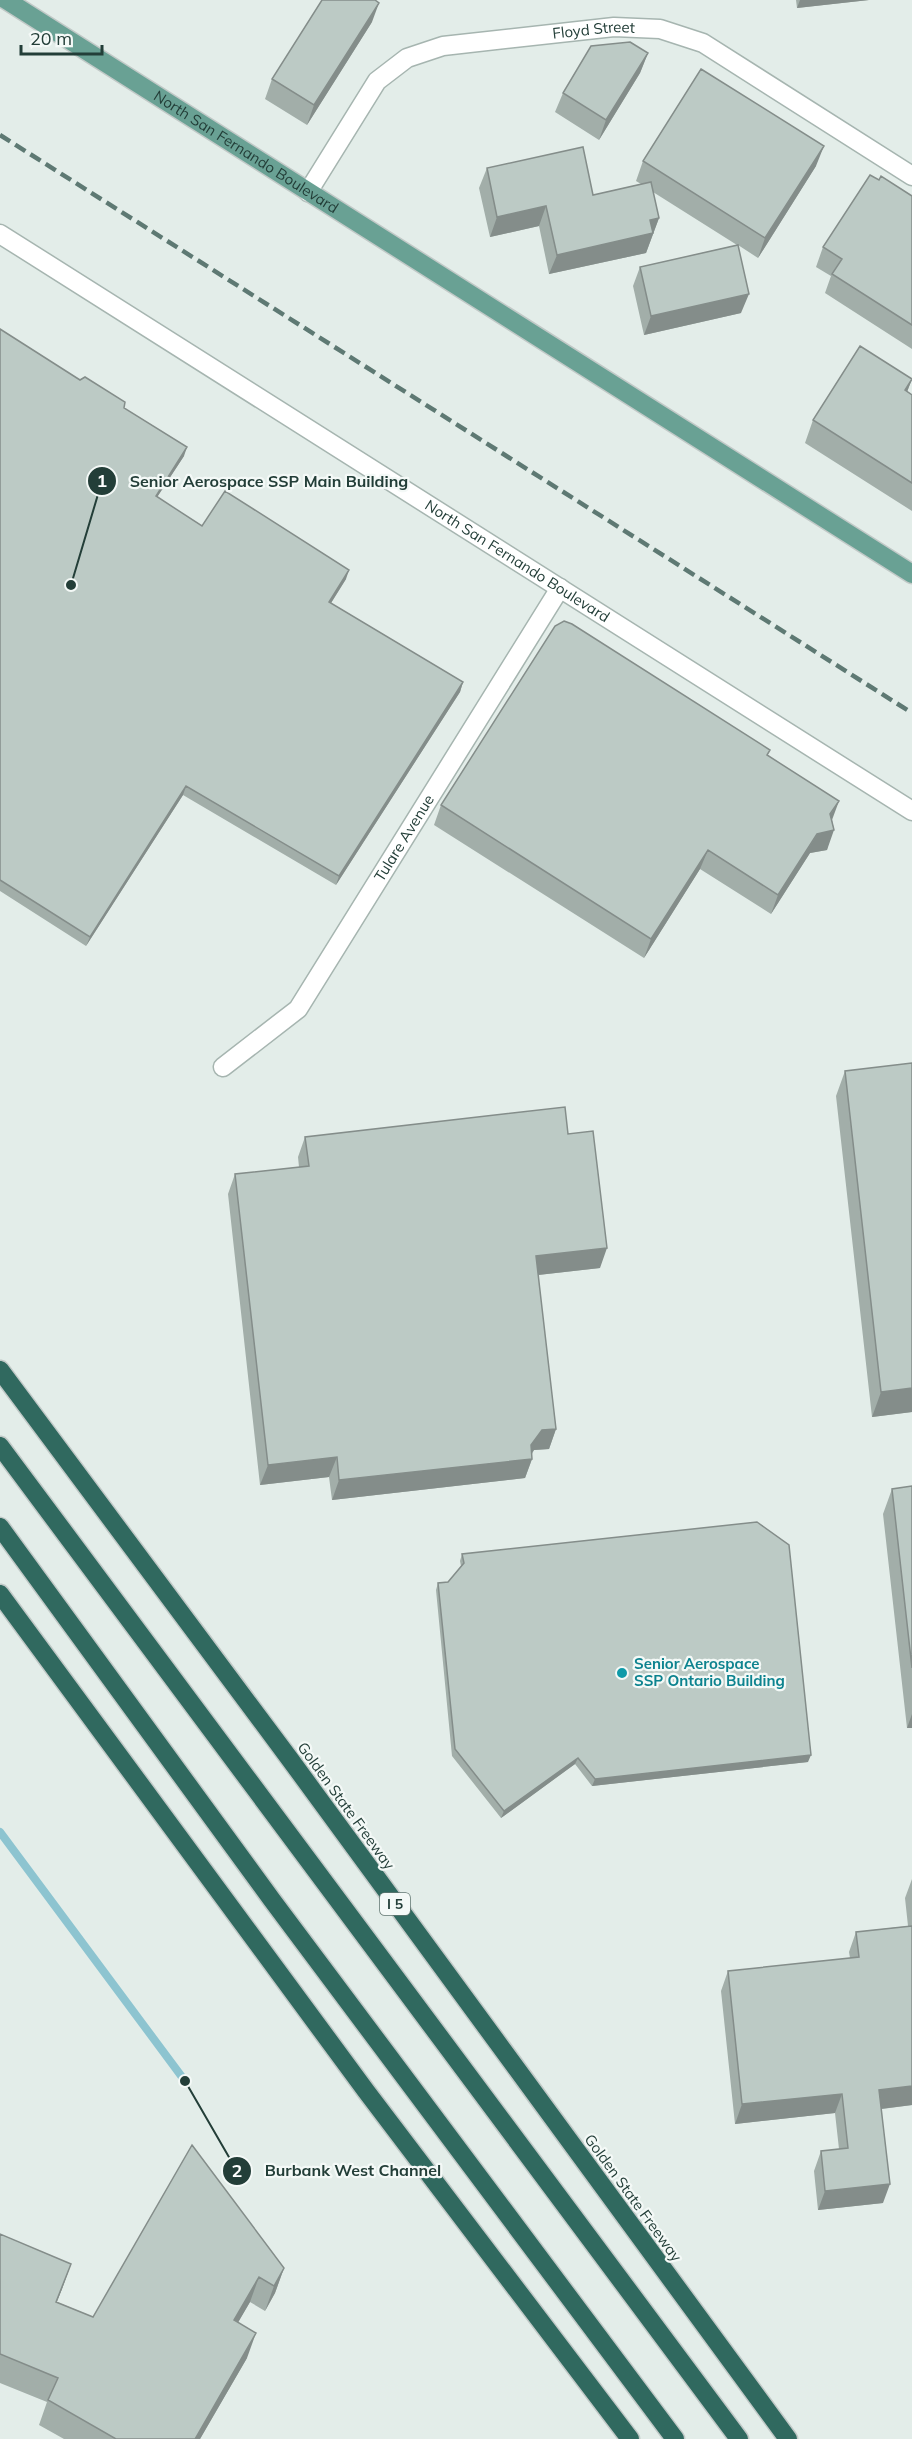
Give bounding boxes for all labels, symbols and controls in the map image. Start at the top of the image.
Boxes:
street label: Floyd Street [551,17,635,43]
scale bar [21,18,102,56]
text: 20 m [30,27,72,50]
street label: North San Fernando Boulevard [150,86,342,217]
callout: Senior Aerospace SSP Main Building [87,464,420,498]
text: 1 [97,469,107,492]
text: Senior Aerospace SSP Main Building [130,471,408,491]
street label: North San Fernando Boulevard [422,495,613,626]
street label: Tulare Avenue [370,791,438,885]
place label: Senior Aerospace SSP Ontario Building [634,1654,785,1690]
marker: Senior Aerospace SSP Ontario Building [615,1666,629,1680]
street label: Golden State Freeway [294,1738,399,1873]
road number: I 5 [380,1893,410,1915]
street label: Golden State Freeway [581,2130,686,2265]
callout: Burbank West Channel [222,2154,453,2188]
text: 2 [232,2159,242,2182]
text: Burbank West Channel [265,2160,441,2180]

